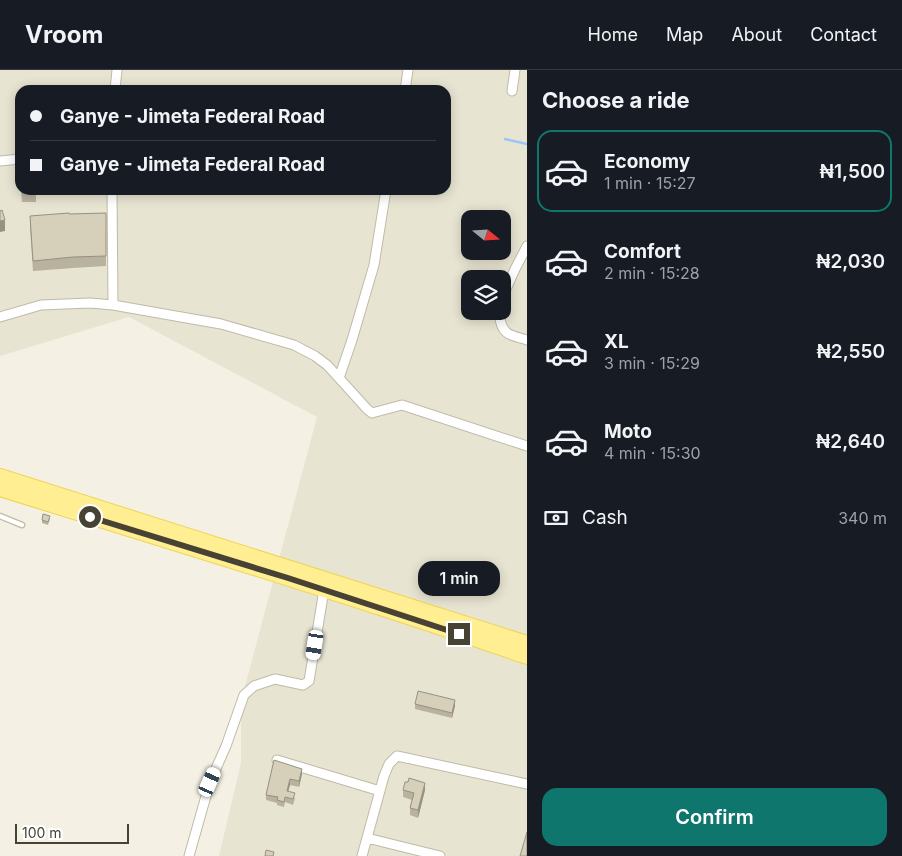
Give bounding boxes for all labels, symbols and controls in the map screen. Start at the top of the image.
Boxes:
text: Vroom [25,20,103,49]
text: Home [588,24,638,45]
text: Map [666,24,703,45]
text: About [731,24,782,45]
text: Contact [810,24,877,45]
text: Choose a ride [542,87,690,113]
text: Ganye - Jimeta Federal Road [60,105,325,128]
icon: car [544,149,589,194]
text: Economy [604,150,690,173]
text: Ganye - Jimeta Federal Road [60,153,325,176]
text: ₦1,500 [820,160,885,183]
text: 1 min · 15:27 [604,173,696,193]
north arrow [461,210,511,260]
map controls [461,210,511,320]
icon: car [544,239,589,284]
text: Comfort [604,240,681,263]
text: ₦2,030 [816,250,885,273]
text: 2 min · 15:28 [604,263,700,283]
button: layers [461,270,511,320]
icon: car [544,329,589,374]
text: XL [604,330,629,353]
text: ₦2,550 [816,340,885,363]
text: 3 min · 15:29 [604,353,700,373]
icon: car [544,419,589,464]
text: Moto [604,420,652,443]
text: ₦2,640 [816,430,885,453]
text: 4 min · 15:30 [604,443,701,463]
icon: cash [542,504,570,532]
route start [79,506,101,528]
text: Cash [582,506,628,529]
text: 340 m [838,508,887,528]
callout: 1 min [418,562,500,596]
text: 1 min [439,568,479,588]
route end [448,623,470,645]
car [305,629,324,661]
car [197,765,222,799]
button: Confirm [542,788,887,846]
scale bar [15,821,129,844]
text: 100 m [22,824,62,841]

